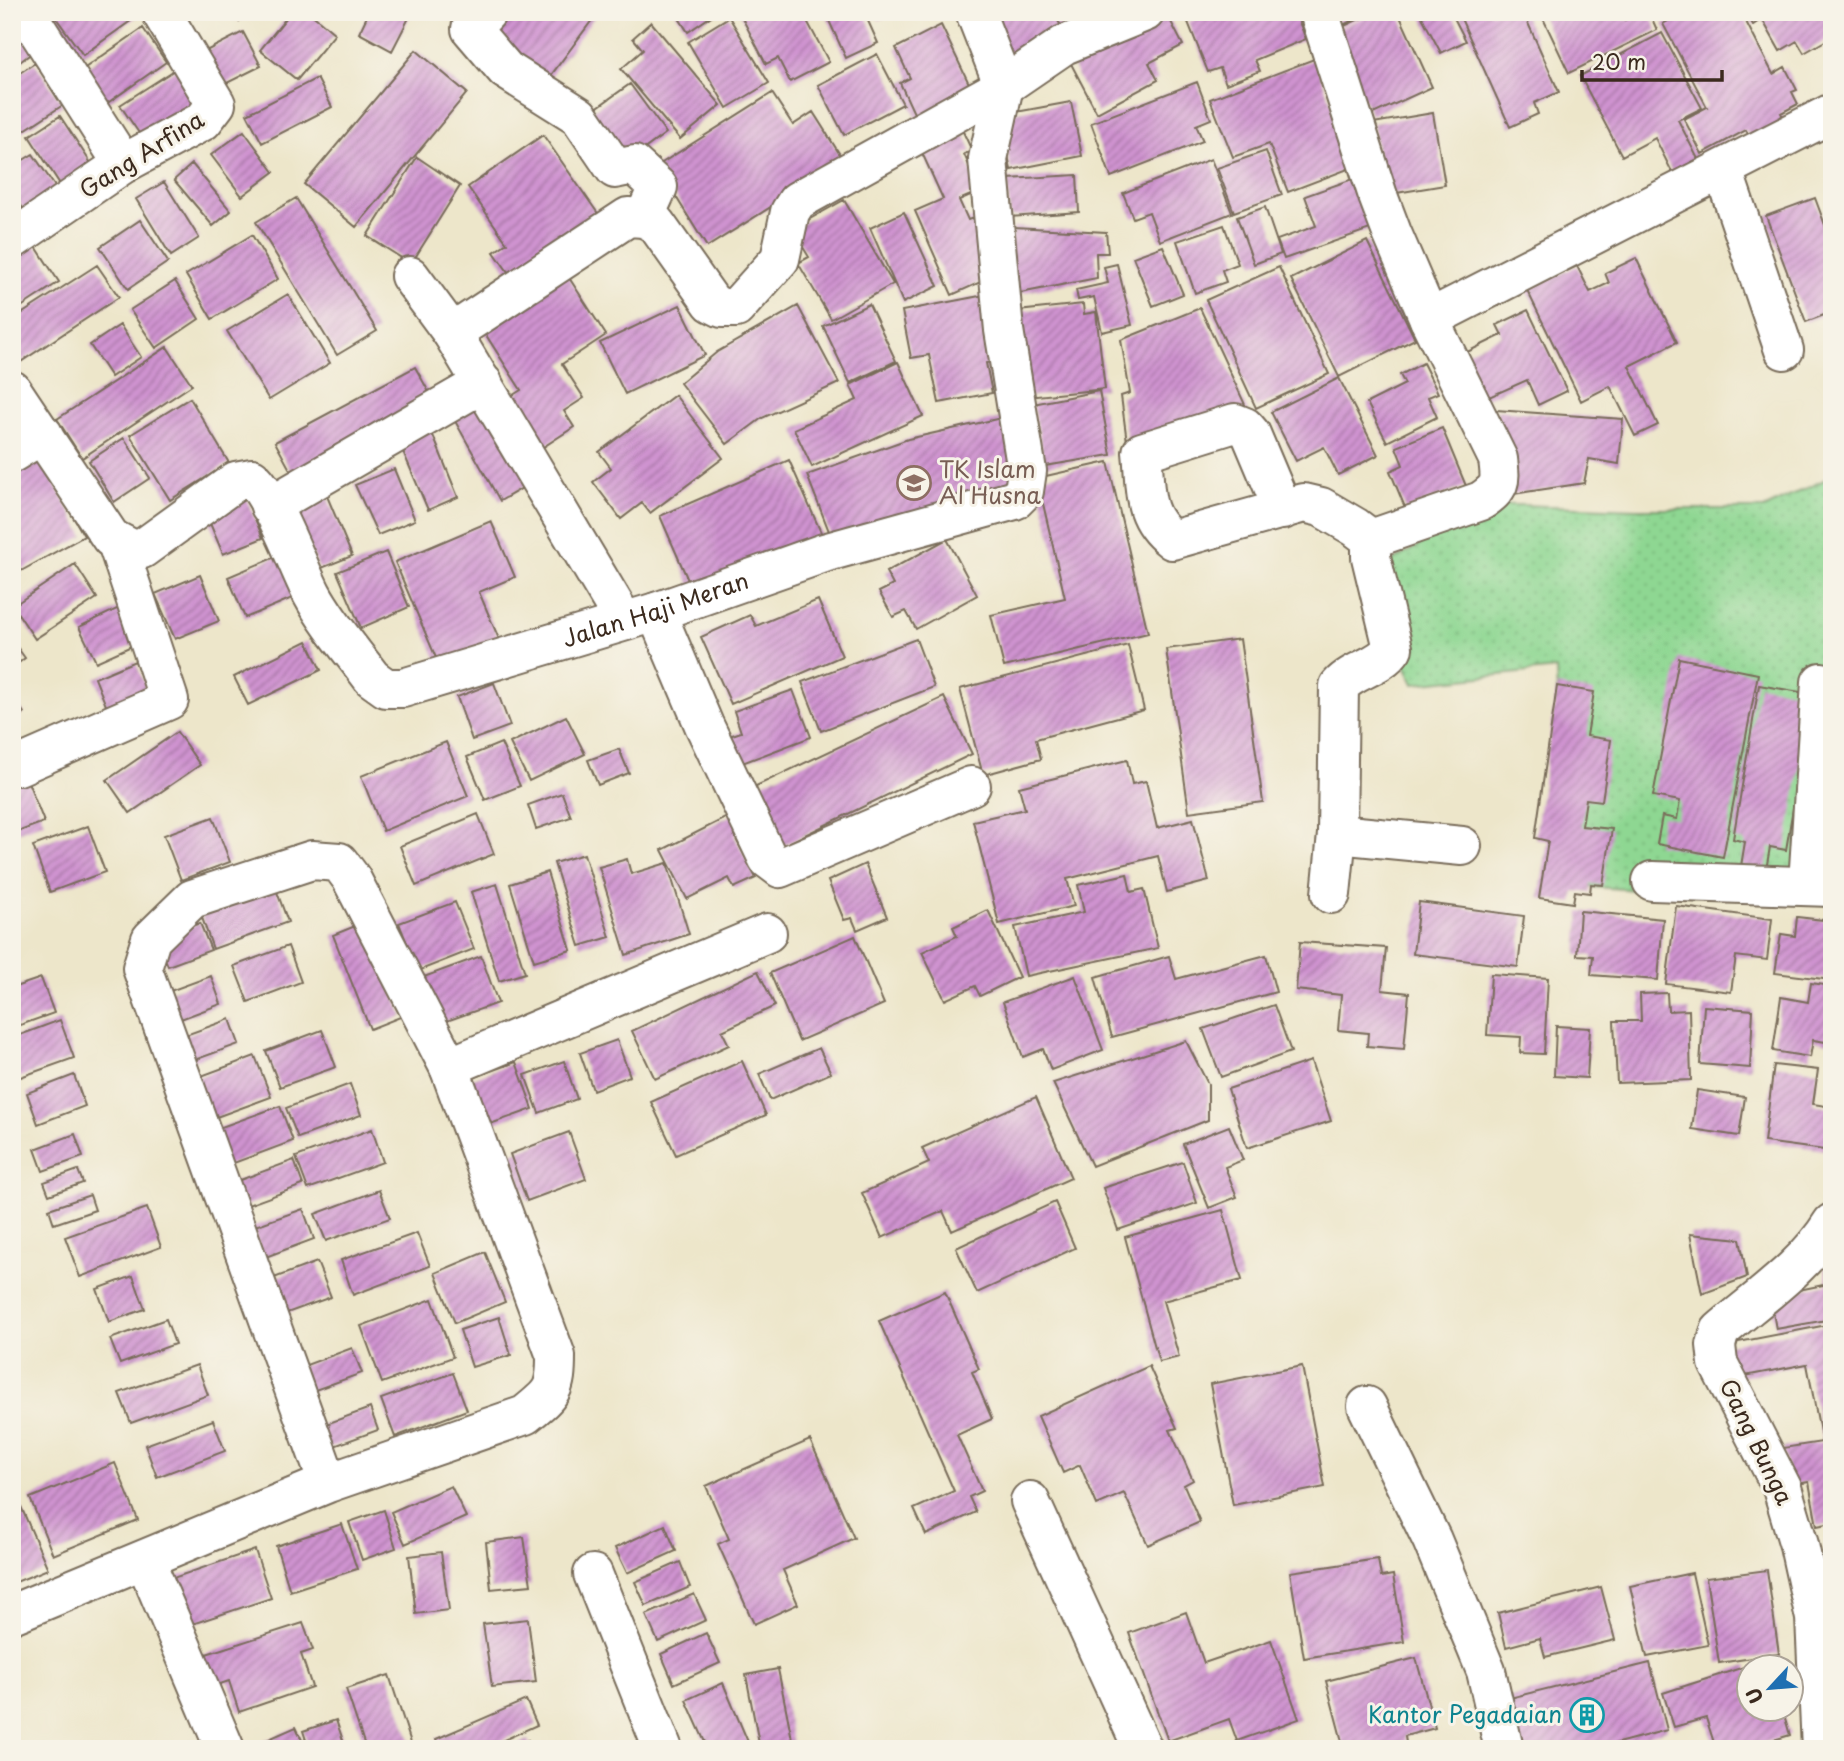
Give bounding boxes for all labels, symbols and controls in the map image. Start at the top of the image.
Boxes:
scale bar [1582,38,1722,82]
text: 20 m [1592,45,1646,77]
street label: Gang Arfina [72,101,211,206]
place label: TK Islam Al Husna [939,451,1041,512]
school or university icon: TK Islam Al Husna [895,464,933,502]
street label: Jalan Haji Meran [558,562,753,655]
street label: Gang Bunga [1712,1372,1803,1511]
north arrow [1736,1652,1806,1722]
text: U [1738,1683,1770,1709]
place label: Kantor Pegadaian [1368,1696,1562,1731]
building icon: Kantor Pegadaian [1568,1696,1606,1734]

